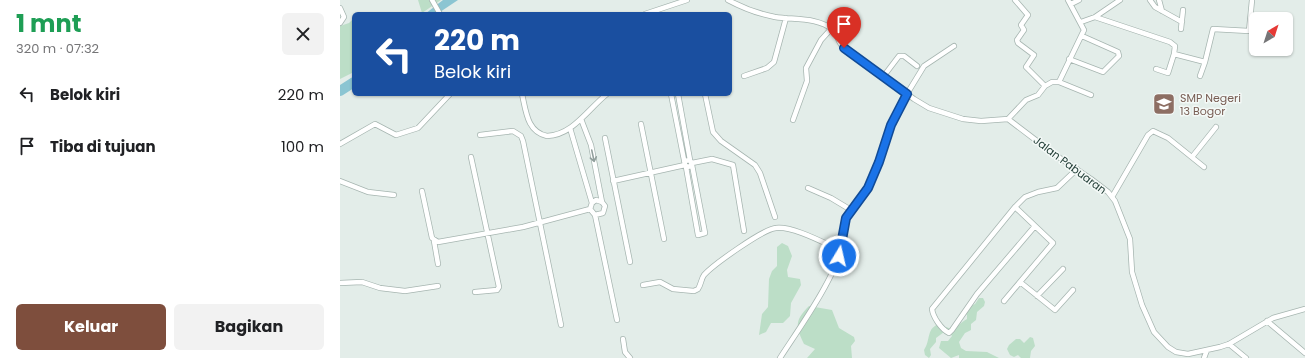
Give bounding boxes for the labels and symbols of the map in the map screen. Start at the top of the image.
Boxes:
pin [827,7.0,861,48]
north arrow [1249,12,1293,56]
place label: SMP Negeri 13 Bogor [1180,90,1241,119]
school or university icon: SMP Negeri 13 Bogor [1151,91,1177,117]
street label: Jalan Pabuaran [1030,132,1110,198]
one-way arrow [589,149,597,162]
position arrow [818,235,860,277]

